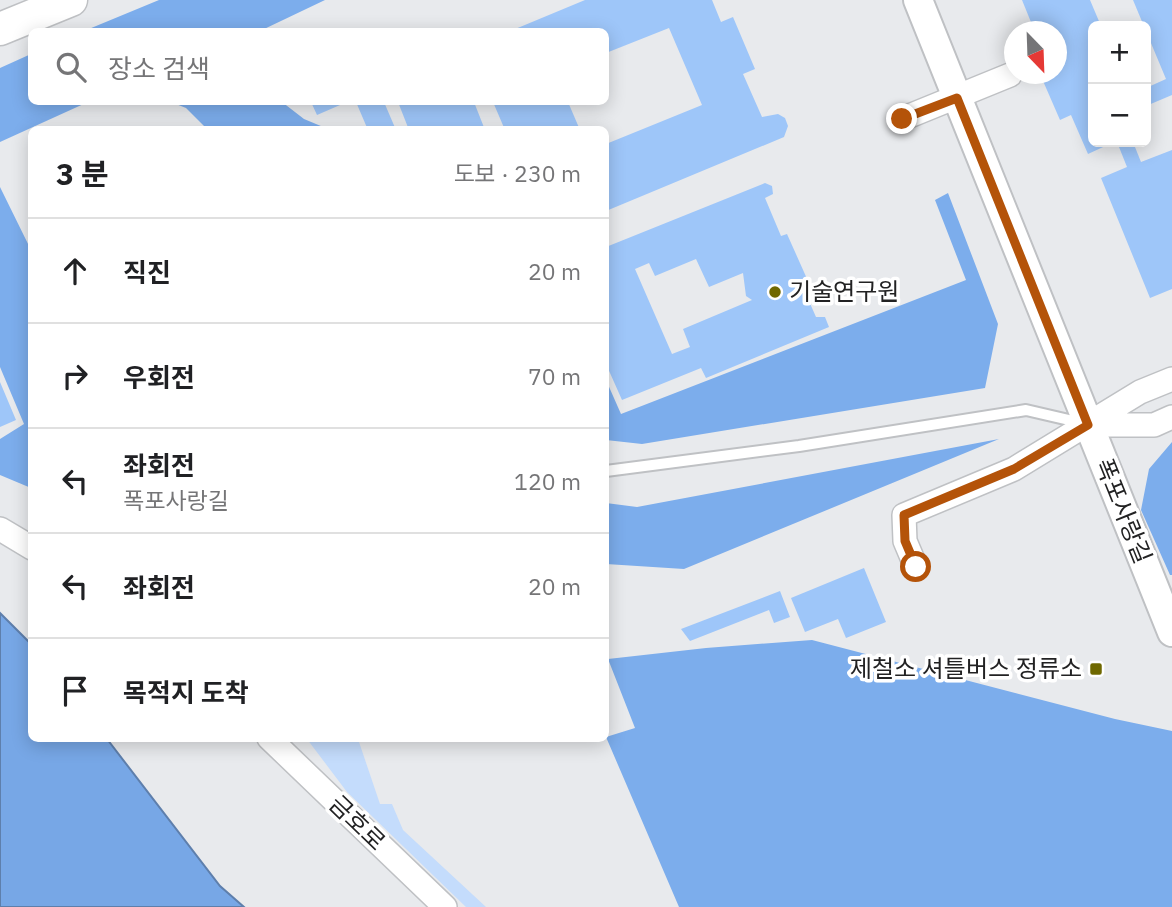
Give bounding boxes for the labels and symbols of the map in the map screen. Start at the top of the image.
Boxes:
north arrow [1004,21,1067,84]
route end [886,103,917,134]
place label: 기술연구원 [789,275,899,307]
marker: 기술연구원 [767,284,783,300]
street label: 폭포사랑길 [1088,453,1159,568]
route start [900,551,931,582]
place label: 제철소 셔틀버스 정류소 [850,652,1082,684]
marker: 제철소 셔틀버스 정류소 [1088,661,1104,677]
street label: 금호로 [323,788,393,857]

